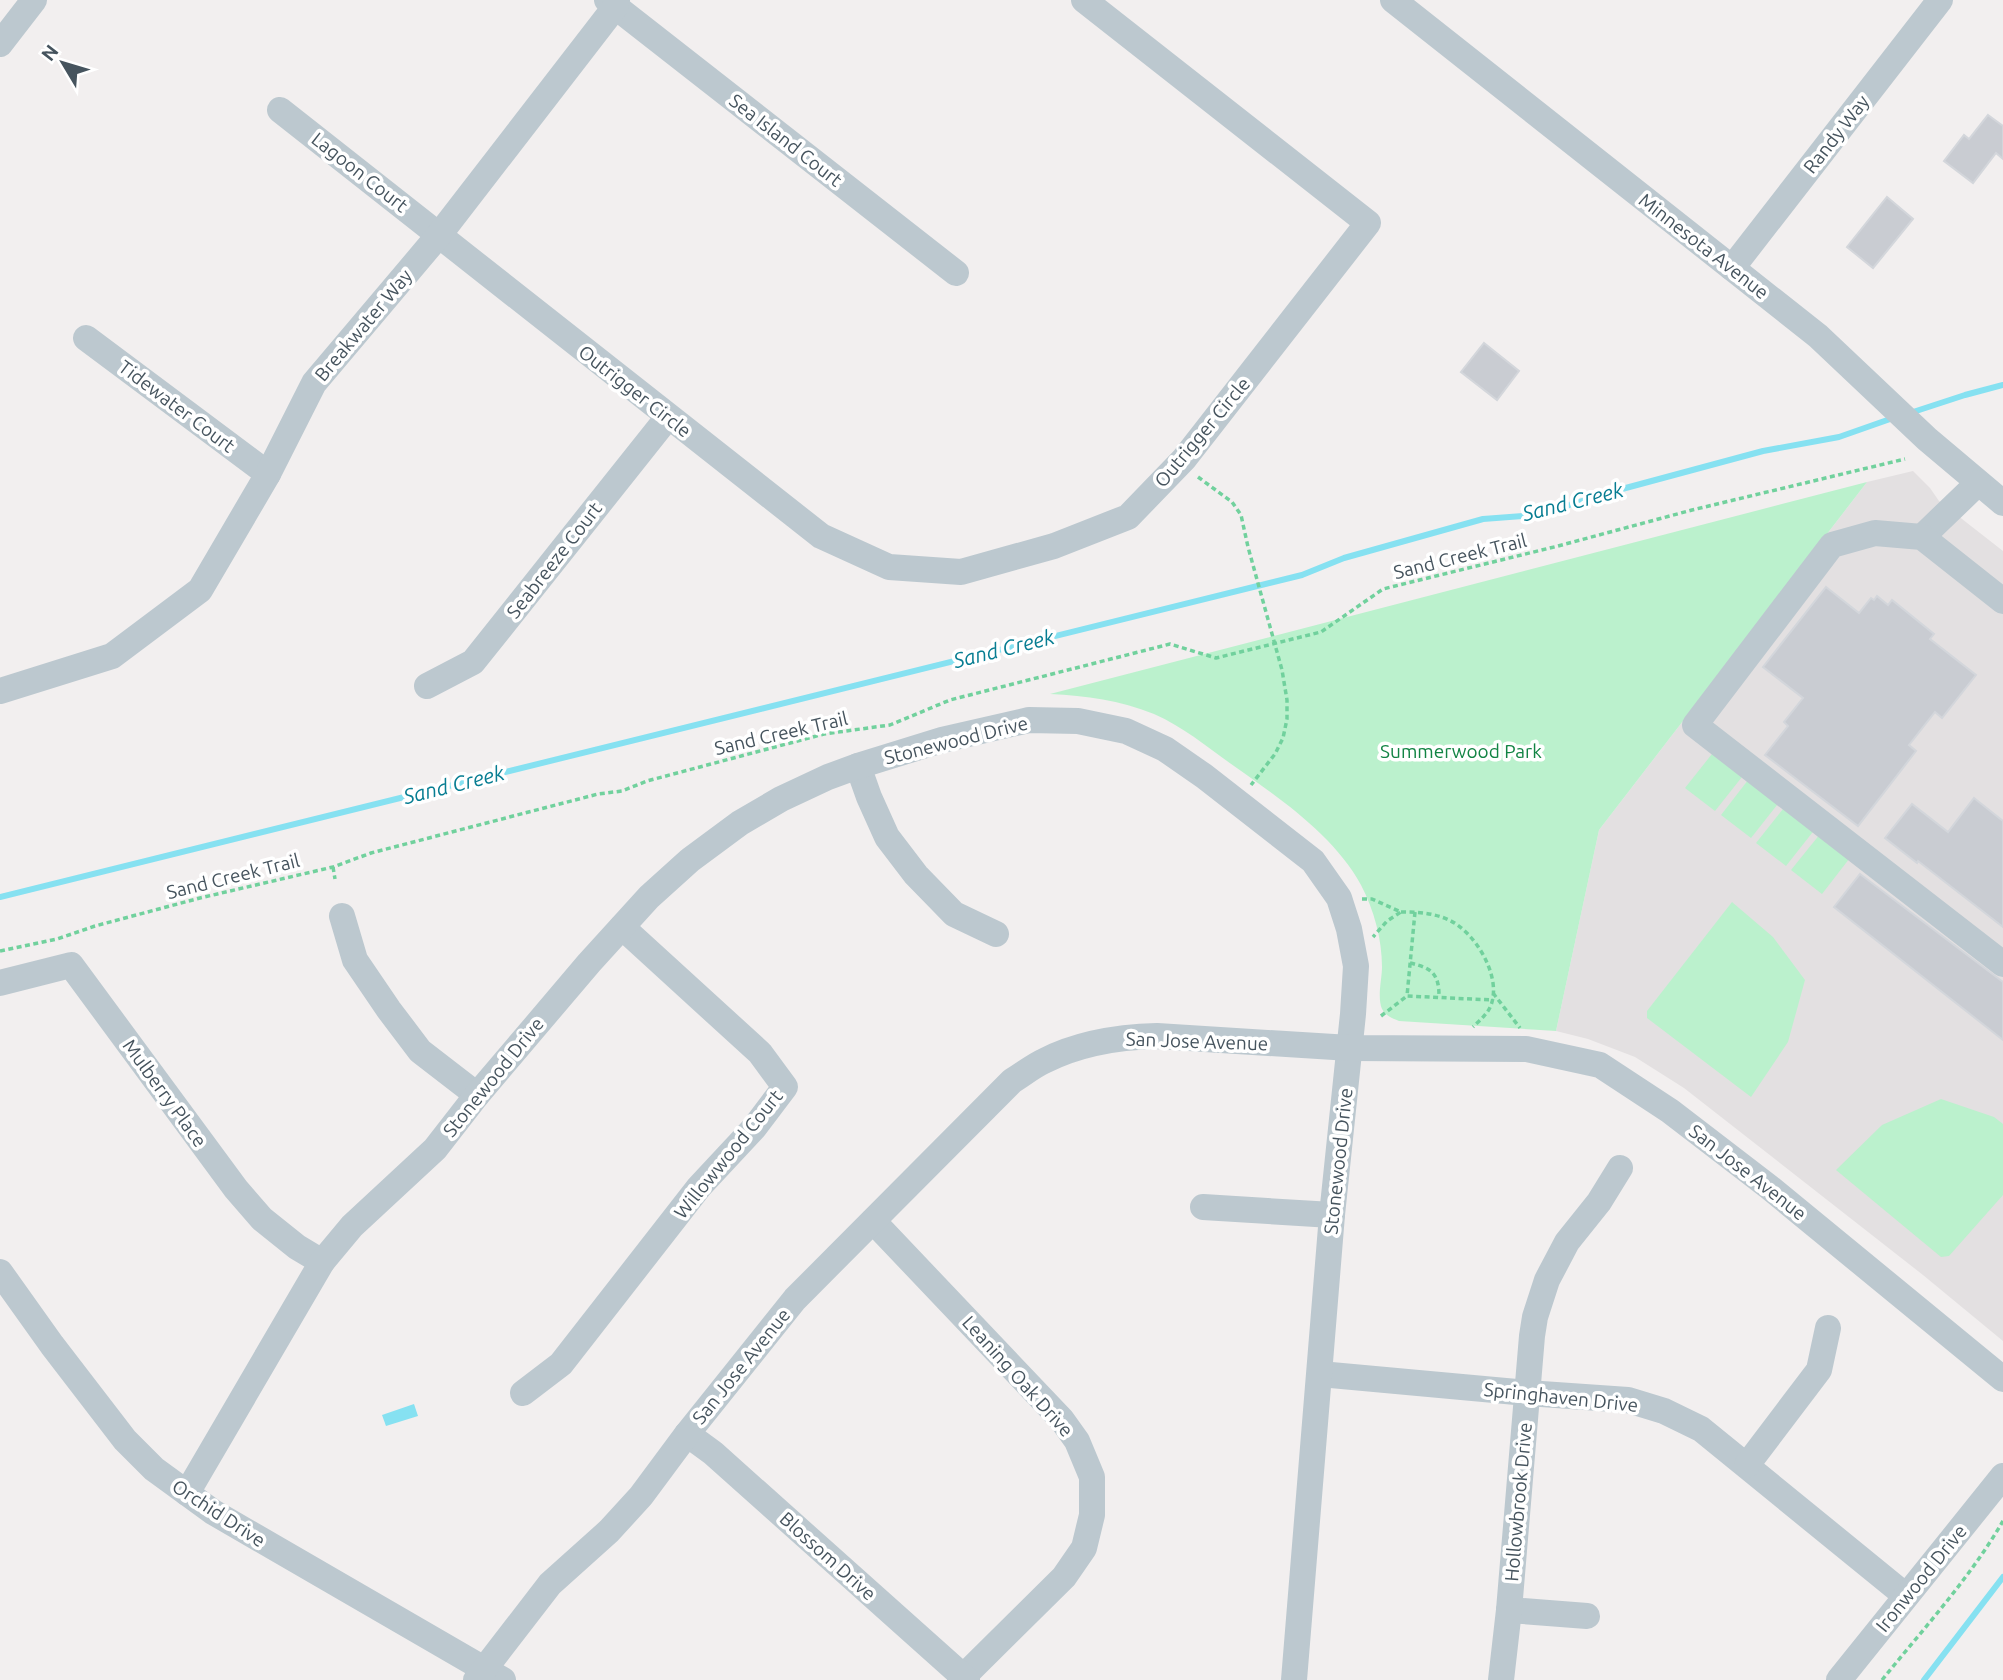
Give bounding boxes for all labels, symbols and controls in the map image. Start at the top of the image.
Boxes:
north arrow [28,28,98,98]
text: N [37,40,63,65]
street label: Sea Island Court [725,89,847,191]
street label: Randy Way [1799,91,1873,177]
street label: Lagoon Court [307,128,413,217]
street label: Minnesota Avenue [1635,189,1773,303]
street label: Breakwater Way [310,265,416,385]
street label: Outrigger Circle [574,340,696,442]
street label: Tidewater Court [115,355,240,457]
street label: Outrigger Circle [1150,373,1254,491]
water label: Sand Creek [1519,477,1626,525]
street label: Seabreeze Court [502,497,606,622]
street label: Sand Creek Trail [1391,529,1529,583]
water label: Sand Creek [950,624,1057,672]
street label: Sand Creek Trail [712,707,850,759]
street label: Stonewood Drive [882,712,1030,768]
park label: Summerwood Park [1380,740,1542,762]
water label: Sand Creek [400,760,507,808]
street label: Sand Creek Trail [164,849,302,903]
street label: Stonewood Drive [438,1013,548,1141]
street label: San Jose Avenue [1125,1028,1269,1054]
street label: Mulberry Place [119,1035,211,1151]
street label: Willowwood Court [669,1085,787,1223]
street label: Stonewood Drive [1319,1087,1357,1235]
street label: San Jose Avenue [1685,1119,1811,1225]
street label: San Jose Avenue [688,1304,794,1428]
street label: Leaning Oak Drive [958,1311,1078,1441]
street label: Springhaven Drive [1483,1378,1639,1416]
street label: Hollowbrook Drive [1500,1422,1536,1582]
street label: Orchid Drive [168,1475,270,1551]
street label: Blossom Drive [776,1507,880,1605]
street label: Ironwood Drive [1871,1520,1971,1636]

